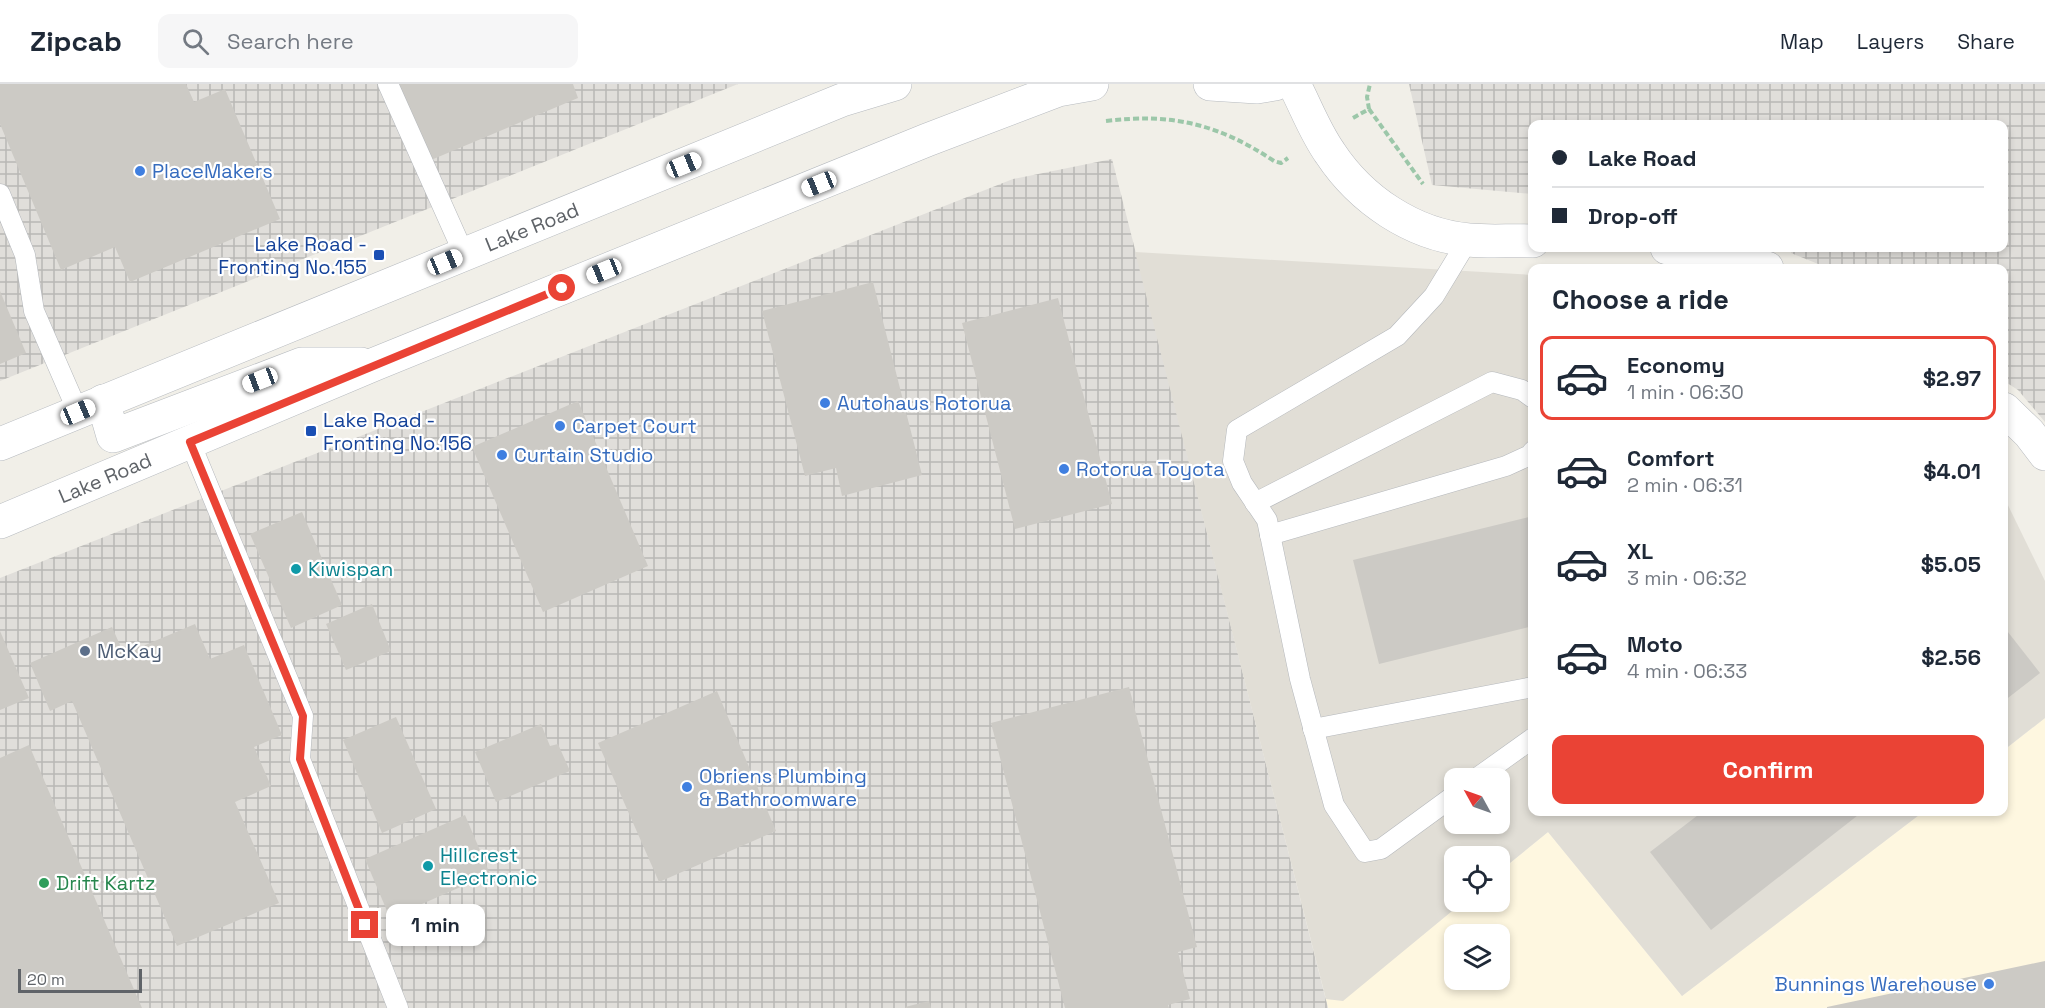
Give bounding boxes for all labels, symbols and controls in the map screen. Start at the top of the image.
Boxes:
search box [158,14,578,68]
text: Zipcab [30,23,122,59]
icon: search [179,25,212,58]
text: Search here [227,27,354,55]
text: Map [1780,28,1824,55]
text: Layers [1857,28,1924,55]
text: Share [1957,28,2015,55]
text: Lake Road [1588,144,1697,172]
car [664,150,704,180]
place label: PlaceMakers [152,158,273,184]
marker: PlaceMakers [133,164,147,178]
car [799,169,839,199]
street label: Lake Road [481,196,583,258]
text: Drop-off [1588,202,1678,230]
place label: Lake Road - Fronting No.155 [218,231,367,280]
car [425,247,465,277]
marker: Lake Road - Fronting No.155 [372,248,386,262]
car [584,256,624,286]
route start [548,274,575,301]
text: Choose a ride [1552,282,1729,317]
icon: car [1555,351,1609,405]
text: Economy [1627,351,1725,379]
text: $2.97 [1923,364,1981,392]
car [240,365,280,395]
text: 1 min · 06:30 [1627,379,1744,405]
place label: Autohaus Rotorua [837,390,1012,416]
marker: Autohaus Rotorua [818,396,832,410]
car [58,397,98,427]
place label: Lake Road - Fronting No.156 [323,407,472,456]
place label: Carpet Court [572,413,697,439]
marker: Carpet Court [553,419,567,433]
marker: Lake Road - Fronting No.156 [304,424,318,438]
place label: Curtain Studio [514,442,653,468]
icon: car [1555,444,1609,498]
text: Comfort [1627,444,1715,472]
street label: Lake Road [54,447,156,509]
marker: Curtain Studio [495,448,509,462]
place label: Rotorua Toyota [1076,456,1225,482]
text: $4.01 [1923,457,1981,485]
marker: Rotorua Toyota [1057,462,1071,476]
text: 2 min · 06:31 [1627,472,1743,498]
icon: car [1555,537,1609,591]
text: XL [1627,537,1653,565]
text: $5.05 [1921,550,1981,578]
place label: Kiwispan [308,556,393,582]
marker: Kiwispan [289,562,303,576]
text: 3 min · 06:32 [1627,565,1747,591]
icon: car [1555,630,1609,684]
text: Moto [1627,630,1683,658]
place label: McKay [97,638,162,664]
text: $2.56 [1921,643,1981,671]
marker: McKay [78,644,92,658]
text: 4 min · 06:33 [1627,658,1747,684]
button: Confirm [1552,735,1984,804]
place label: Obriens Plumbing & Bathroomware [699,763,867,812]
north arrow [1444,768,1510,834]
map controls [1444,768,1510,990]
marker: Obriens Plumbing & Bathroomware [680,780,694,794]
place label: Hillcrest Electronic [440,842,537,891]
button: locate [1444,846,1510,912]
marker: Hillcrest Electronic [421,859,435,873]
place label: Drift Kartz [56,870,155,896]
marker: Drift Kartz [37,876,51,890]
callout: 1 min [386,904,485,946]
route end [351,911,378,938]
text: 1 min [411,912,460,938]
button: layers [1444,924,1510,990]
scale bar [18,966,142,994]
text: 20 m [27,969,65,990]
place label: Bunnings Warehouse [1774,971,1977,997]
marker: Bunnings Warehouse [1982,977,1996,991]

